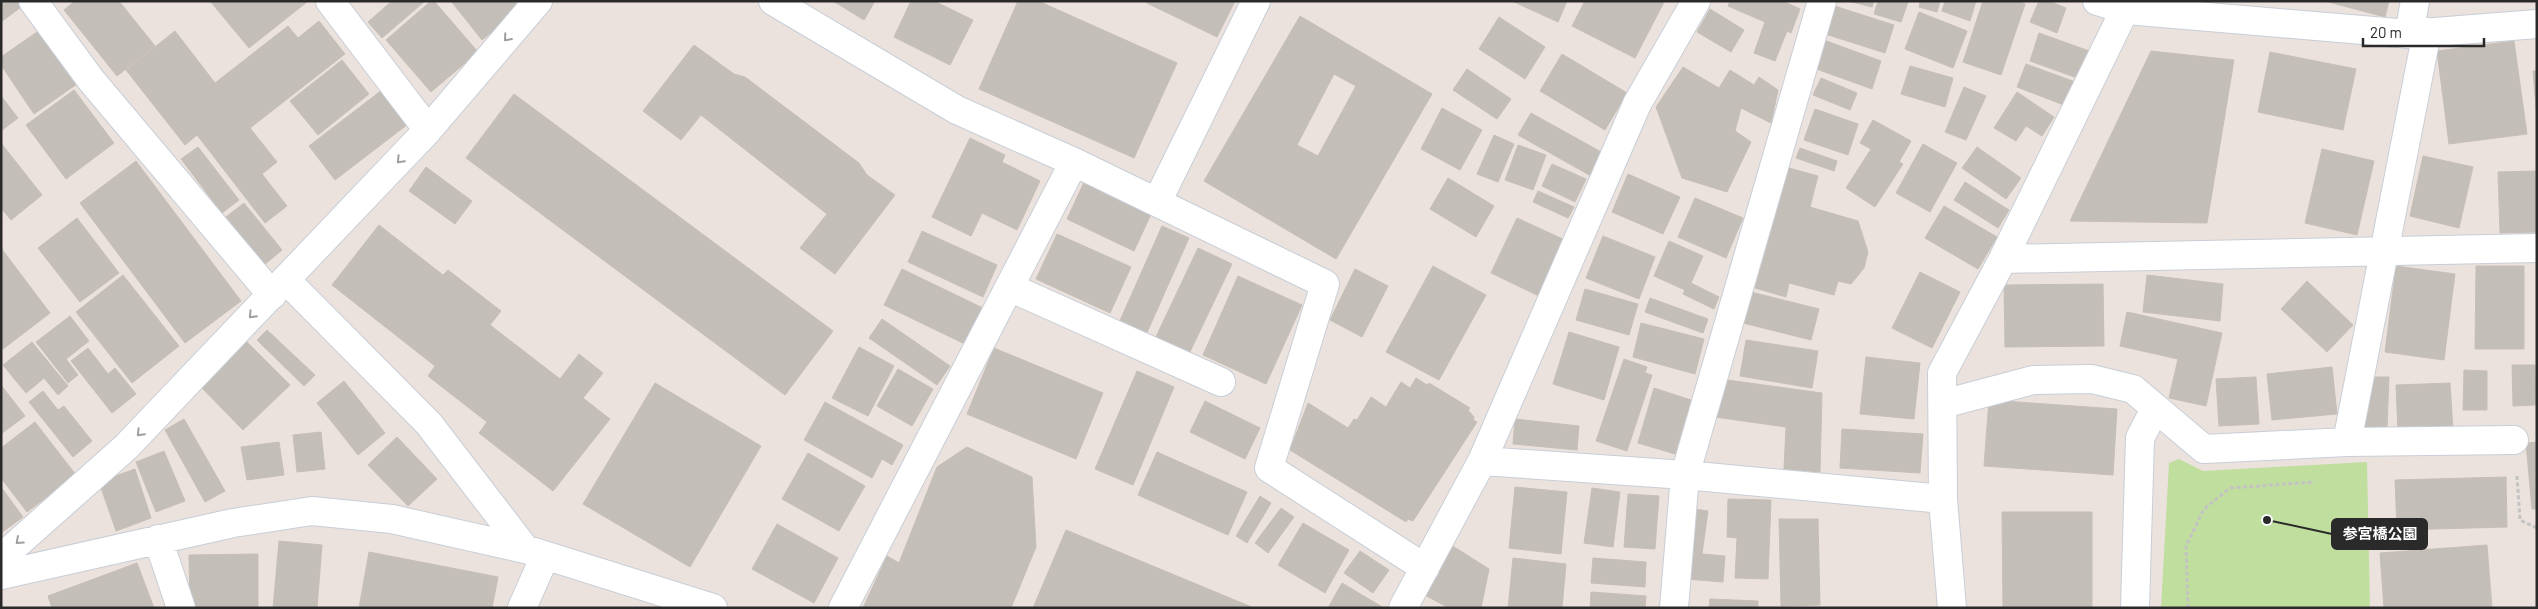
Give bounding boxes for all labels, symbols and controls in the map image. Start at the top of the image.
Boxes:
scale bar [2363,15,2484,47]
text: 20 m [2370,23,2402,41]
one-way arrow [503,33,512,42]
one-way arrow [397,155,406,164]
one-way arrow [249,310,258,319]
one-way arrow [137,427,146,436]
callout: 参宮橋公園 [2332,519,2427,549]
text: 参宮橋公園 [2342,524,2418,542]
one-way arrow [16,536,25,545]

